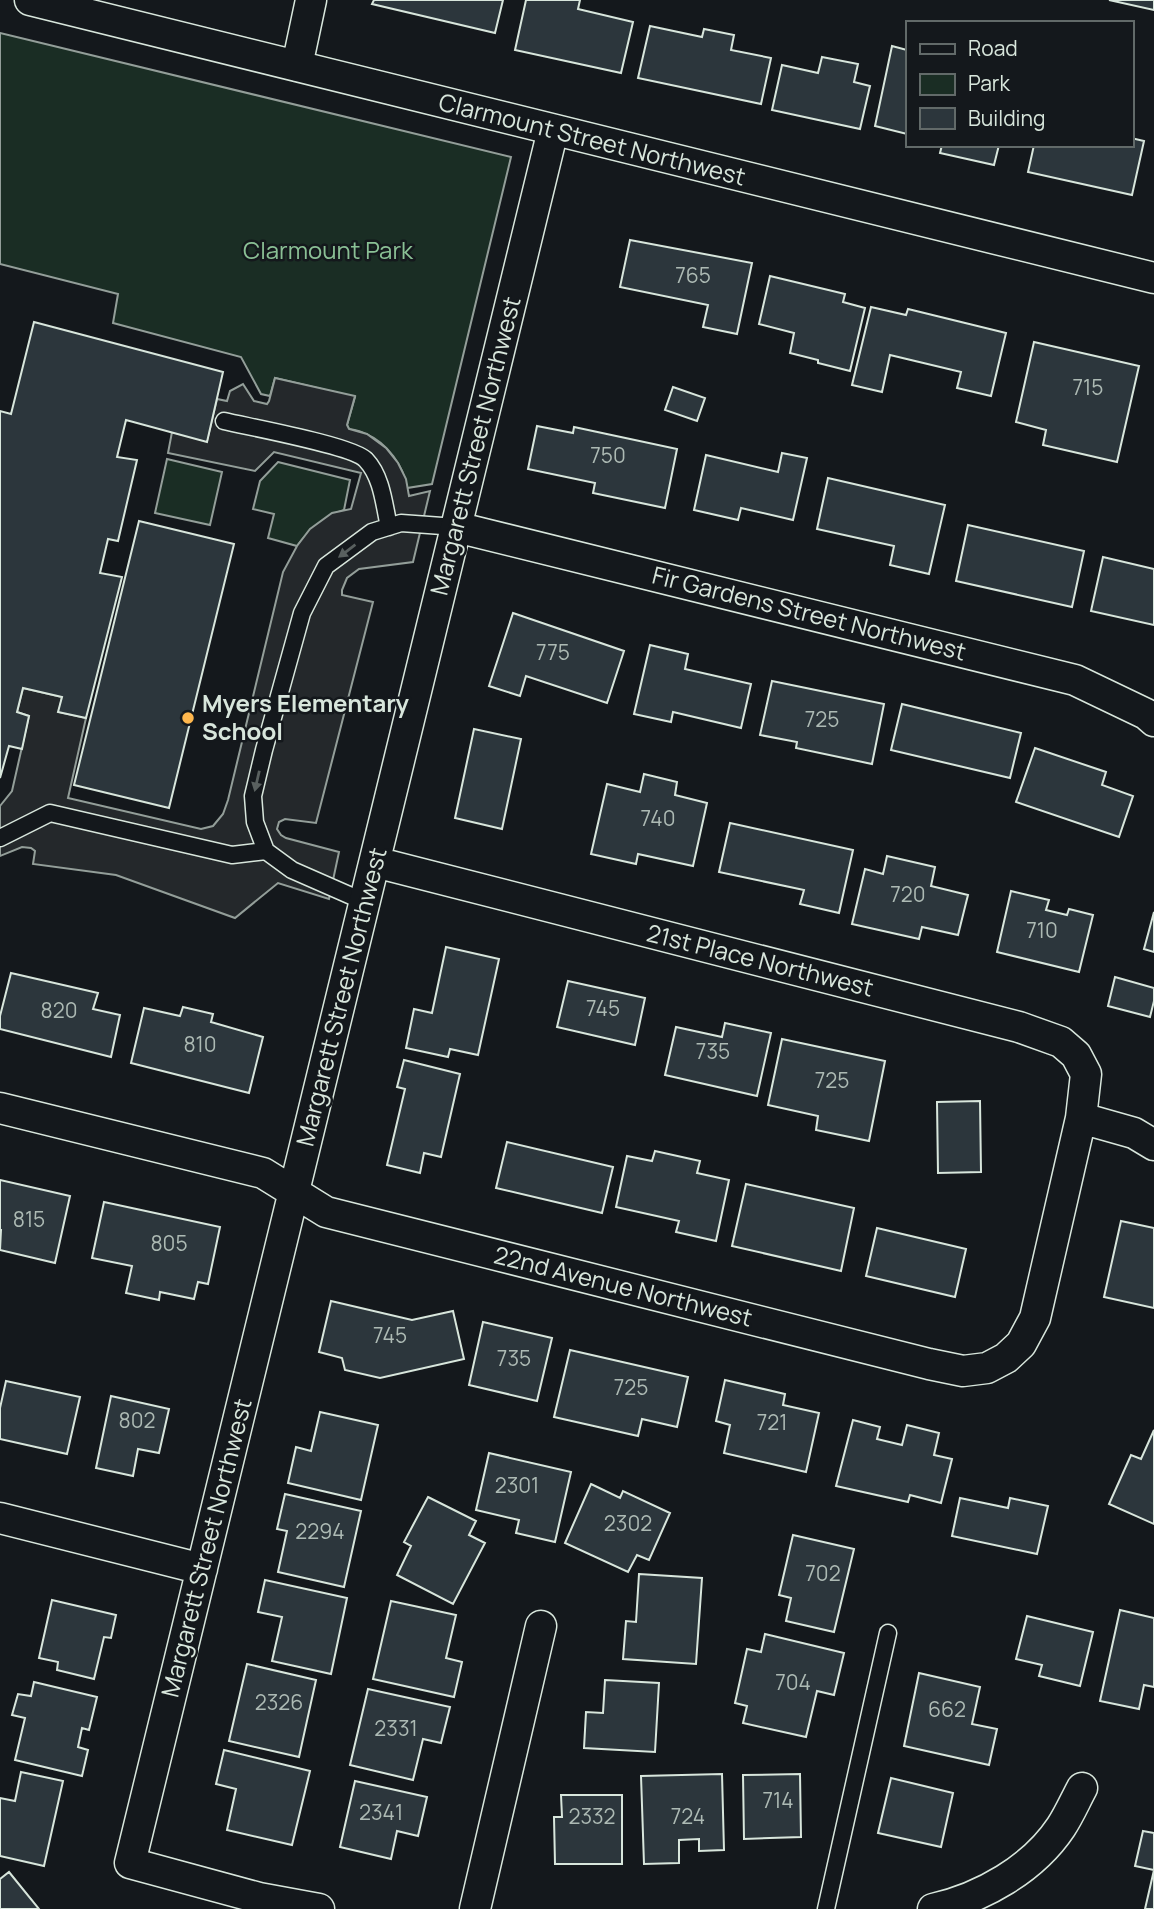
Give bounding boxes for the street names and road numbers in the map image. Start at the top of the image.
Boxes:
street label: Clarmount Street Northwest [436,84,749,193]
street label: Margarett Street Northwest [421,293,528,599]
street label: Fir Gardens Street Northwest [649,558,970,668]
street label: Margarett Street Northwest [287,844,394,1150]
street label: 21st Place Northwest [644,915,877,1004]
street label: 22nd Avenue Northwest [491,1237,756,1334]
street label: Margarett Street Northwest [152,1395,259,1701]

